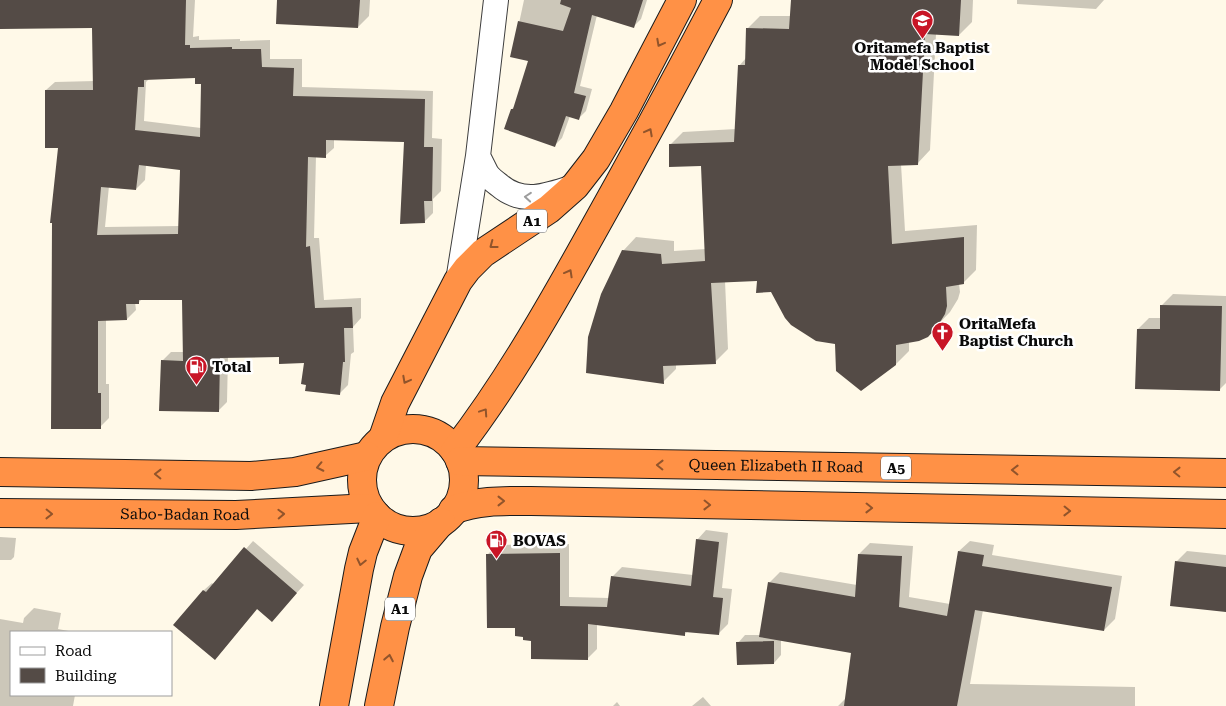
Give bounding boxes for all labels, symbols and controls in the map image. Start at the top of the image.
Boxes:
school or university icon: Oritamefa Baptist Model School [910,8,934,39]
one-way arrow [656,38,666,47]
place label: Oritamefa Baptist Model School [854,39,990,74]
one-way arrow [643,128,653,137]
one-way arrow [524,192,532,203]
road number: A1 [517,210,547,232]
one-way arrow [489,239,499,248]
one-way arrow [563,270,573,279]
place label: OritaMefa Baptist Church [959,315,1073,350]
church icon: OritaMefa Baptist Church [931,321,955,352]
fuel station icon: Total [184,355,208,386]
place label: Total [212,358,251,376]
one-way arrow [402,375,412,384]
one-way arrow [477,408,487,417]
street label: Queen Elizabeth II Road [689,456,864,476]
road number: A5 [881,456,911,479]
one-way arrow [656,460,664,470]
one-way arrow [315,461,324,471]
one-way arrow [1011,465,1018,475]
one-way arrow [1173,467,1181,478]
one-way arrow [154,469,162,479]
one-way arrow [498,496,505,506]
one-way arrow [703,500,711,510]
one-way arrow [866,503,873,513]
street label: Sabo-Badan Road [120,505,250,524]
one-way arrow [1063,506,1071,516]
one-way arrow [45,508,53,519]
one-way arrow [277,508,285,519]
fuel station icon: BOVAS [485,529,509,560]
place label: BOVAS [513,532,566,550]
one-way arrow [356,557,367,566]
road number: A1 [385,598,415,620]
legend [10,631,172,696]
text: Road [55,642,92,660]
one-way arrow [383,654,393,663]
text: Building [55,667,117,685]

